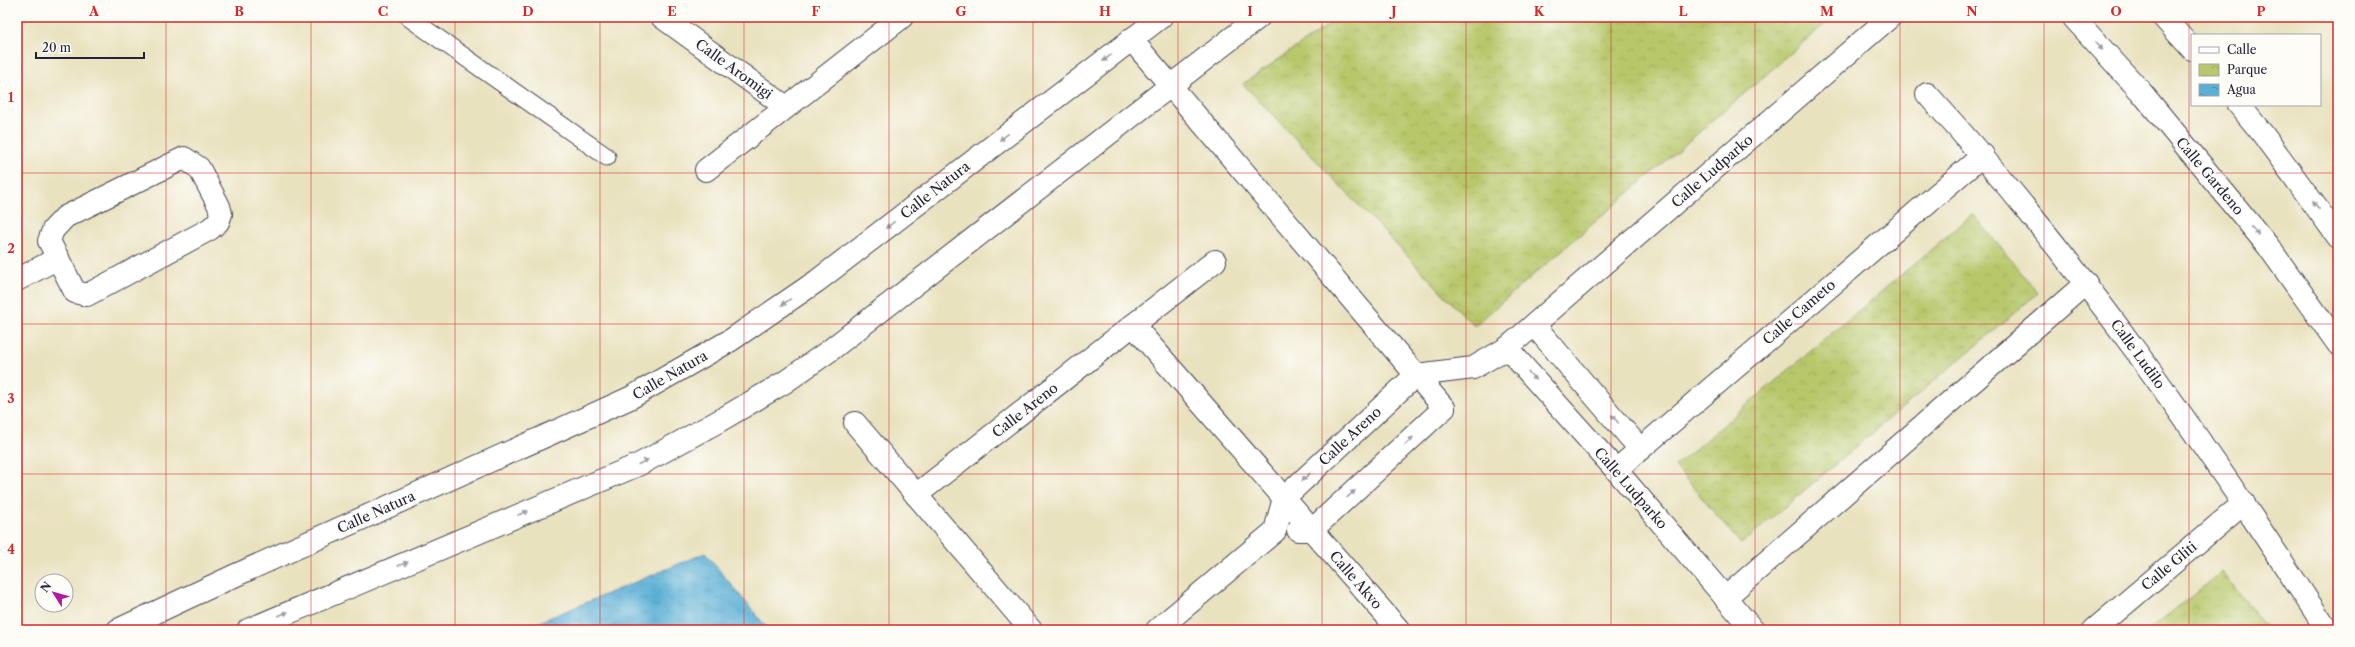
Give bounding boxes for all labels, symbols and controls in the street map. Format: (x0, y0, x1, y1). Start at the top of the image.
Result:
text: A (88, 3, 100, 19)
text: B (234, 3, 244, 19)
text: C (378, 3, 388, 19)
text: D (522, 3, 534, 19)
text: E (667, 3, 677, 19)
text: F (812, 3, 821, 19)
text: G (955, 3, 967, 19)
text: H (1099, 3, 1111, 19)
text: I (1247, 3, 1253, 19)
text: J (1389, 3, 1397, 19)
text: K (1534, 3, 1545, 19)
text: L (1679, 3, 1688, 19)
text: M (1820, 3, 1834, 19)
text: N (1966, 3, 1978, 19)
text: O (2110, 3, 2122, 19)
text: P (2257, 3, 2266, 19)
scale bar (36, 34, 144, 60)
legend (2191, 34, 2321, 106)
street label: Calle Aromigi (692, 35, 776, 103)
text: 20 m (42, 40, 71, 55)
one-way arrow (2094, 41, 2104, 51)
text: Calle (2227, 42, 2257, 57)
one-way arrow (1102, 53, 1113, 62)
text: Parque (2227, 62, 2268, 77)
text: Agua (2226, 82, 2257, 97)
text: 1 (8, 89, 14, 105)
street label: Calle Ludparko (1667, 131, 1757, 211)
one-way arrow (999, 133, 1010, 141)
street label: Calle Gardeno (2172, 133, 2248, 219)
street label: Calle Natura (897, 157, 974, 223)
one-way arrow (2312, 200, 2320, 210)
one-way arrow (885, 220, 896, 229)
one-way arrow (2251, 225, 2260, 236)
text: 2 (7, 240, 15, 256)
street label: Calle Cameto (1759, 275, 1839, 349)
one-way arrow (781, 298, 791, 306)
street label: Calle Ludilo (2107, 316, 2169, 392)
street label: Calle Natura (629, 346, 711, 404)
one-way arrow (1527, 370, 1536, 381)
street label: Calle Areno (988, 379, 1062, 441)
text: 3 (7, 390, 15, 406)
street label: Calle Areno (1315, 403, 1385, 469)
one-way arrow (1610, 414, 1619, 425)
one-way arrow (1404, 436, 1414, 446)
street label: Calle Ludparko (1591, 443, 1671, 533)
one-way arrow (637, 459, 648, 465)
one-way arrow (1301, 473, 1311, 482)
street label: Calle Natura (334, 487, 418, 537)
one-way arrow (1346, 490, 1357, 499)
one-way arrow (518, 510, 529, 516)
street label: Calle Gliti (2138, 538, 2200, 594)
text: 4 (7, 541, 15, 557)
street label: Calle Akvo (1326, 547, 1386, 613)
one-way arrow (398, 560, 410, 566)
north arrow (34, 573, 74, 613)
text: N (38, 579, 55, 595)
one-way arrow (278, 611, 289, 617)

